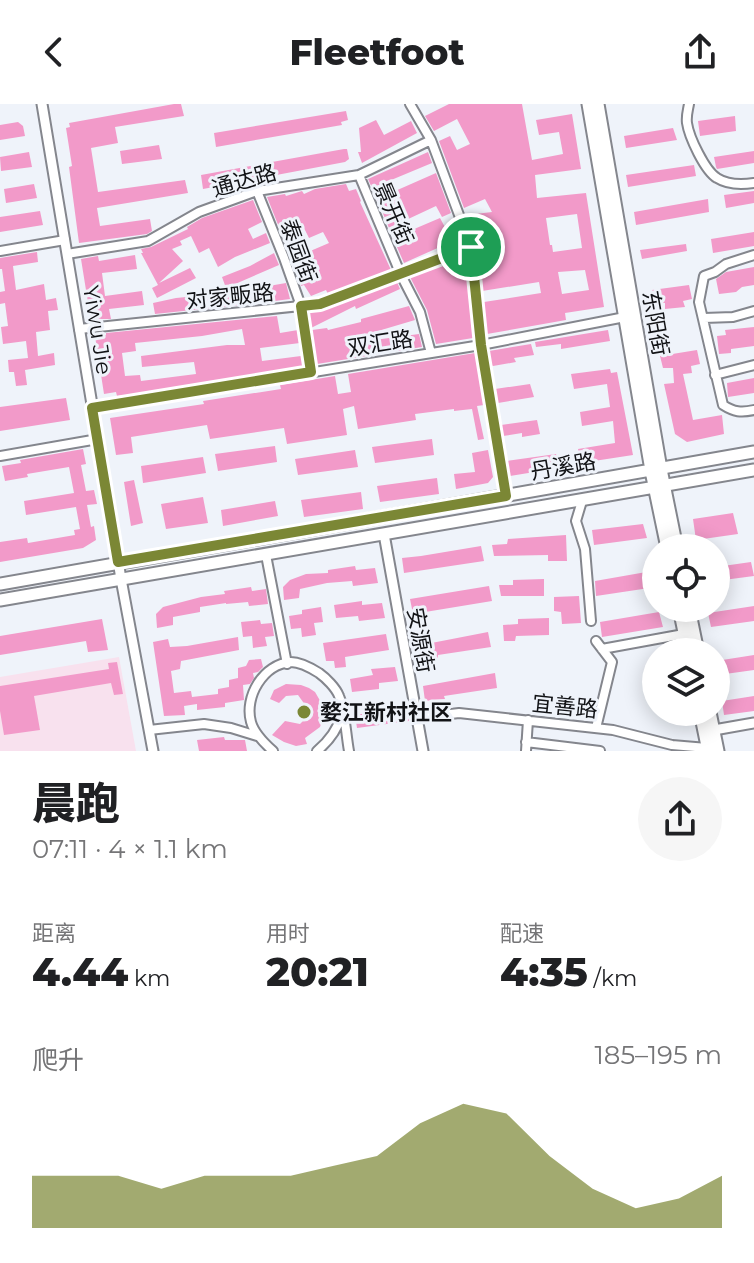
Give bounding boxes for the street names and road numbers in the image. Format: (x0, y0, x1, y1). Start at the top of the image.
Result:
street label: 通达路 (209, 158, 280, 203)
street label: 景开街 (368, 178, 419, 249)
street label: 泰园街 (275, 216, 323, 287)
street label: 对家畈路 (185, 278, 275, 315)
street label: Yiwu Jie (77, 284, 118, 377)
street label: 东阳街 (636, 288, 675, 358)
street label: 双汇路 (345, 325, 415, 362)
street label: 丹溪路 (528, 447, 598, 486)
street label: 安源街 (401, 605, 440, 675)
street label: 宜善路 (531, 690, 599, 723)

